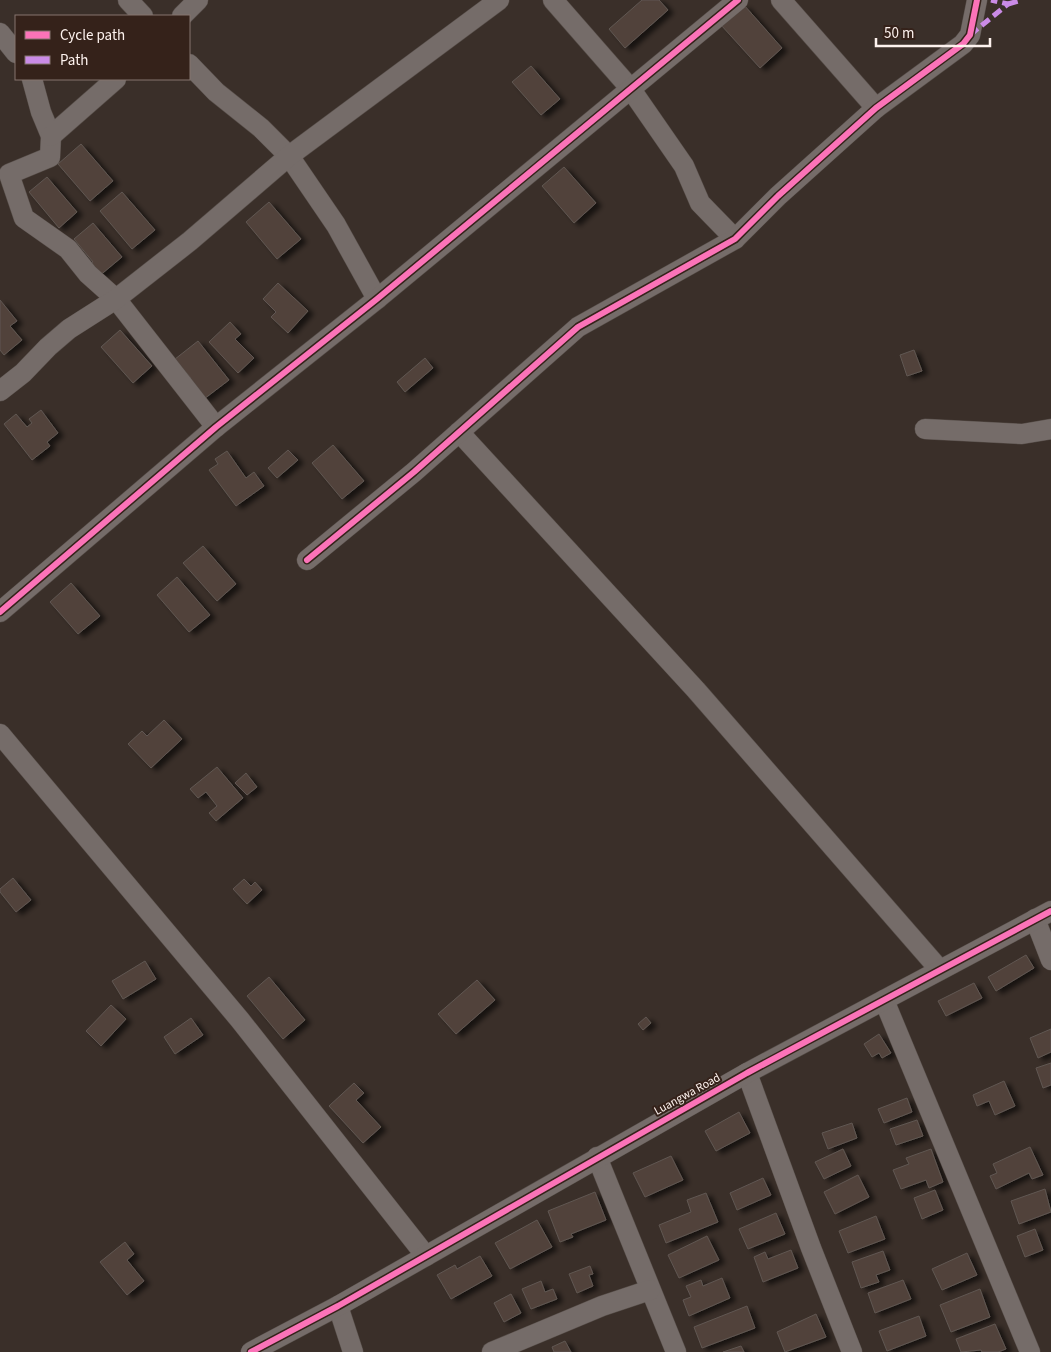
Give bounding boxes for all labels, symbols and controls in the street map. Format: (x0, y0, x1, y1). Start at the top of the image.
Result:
legend (15, 15, 190, 80)
scale bar (876, 15, 990, 47)
text: 50 m (884, 23, 914, 44)
text: Cycle path (60, 25, 125, 46)
text: Path (60, 50, 88, 71)
street label: Luangwa Road (651, 1069, 724, 1120)

